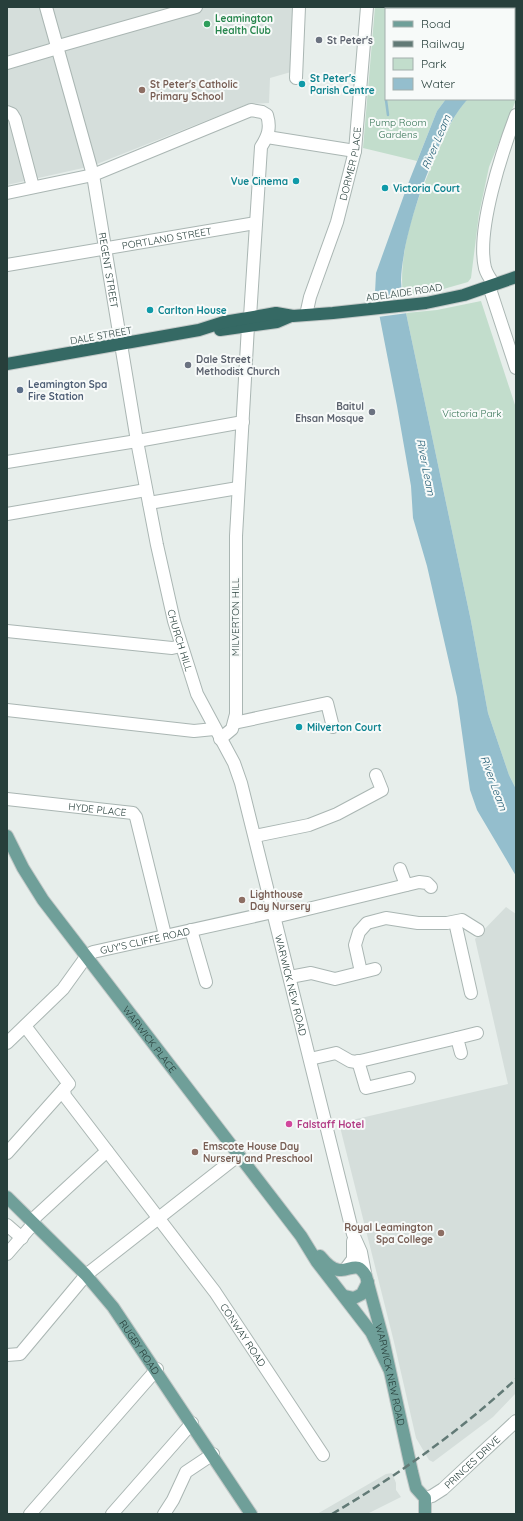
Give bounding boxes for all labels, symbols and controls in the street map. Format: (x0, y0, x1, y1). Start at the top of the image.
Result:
legend (385, 8, 515, 100)
place label: Leamington Health Club (215, 12, 273, 37)
text: Road (421, 16, 451, 31)
marker: Leamington Health Club (202, 19, 212, 29)
place label: St Peter's (327, 34, 373, 47)
marker: St Peter's (314, 35, 324, 45)
text: Railway (421, 36, 465, 51)
text: Park (421, 56, 446, 71)
place label: St Peter's Parish Centre (310, 72, 375, 97)
text: Water (421, 76, 456, 91)
place label: St Peter's Catholic Primary School (150, 78, 238, 103)
marker: St Peter's Parish Centre (297, 79, 307, 89)
marker: St Peter's Catholic Primary School (137, 85, 147, 95)
water label: River Leam (418, 112, 454, 171)
park label: Pump Room Gardens (369, 116, 427, 141)
street label: DORMER PLACE (337, 126, 364, 202)
place label: Vue Cinema (231, 175, 288, 188)
marker: Vue Cinema (291, 176, 301, 186)
place label: Victoria Court (393, 182, 460, 195)
marker: Victoria Court (380, 183, 390, 193)
street label: PORTLAND STREET (121, 225, 213, 253)
street label: REGENT STREET (96, 231, 121, 309)
street label: ADELAIDE ROAD (365, 281, 443, 304)
place label: Carlton House (158, 304, 227, 317)
marker: Carlton House (145, 305, 155, 315)
street label: DALE STREET (69, 324, 133, 347)
place label: Dale Street Methodist Church (196, 353, 280, 378)
marker: Dale Street Methodist Church (183, 360, 193, 370)
place label: Leamington Spa Fire Station (28, 378, 107, 403)
marker: Leamington Spa Fire Station (15, 385, 25, 395)
place label: Baitul Ehsan Mosque (295, 400, 364, 425)
marker: Baitul Ehsan Mosque (367, 407, 377, 417)
park label: Victoria Park (442, 407, 502, 420)
water label: River Leam (414, 437, 439, 498)
street label: MILVERTON HILL (229, 577, 242, 656)
street label: CHURCH HILL (165, 608, 196, 674)
place label: Milverton Court (307, 721, 382, 734)
marker: Milverton Court (294, 722, 304, 732)
water label: River Leam (478, 753, 511, 813)
street label: HYDE PLACE (68, 800, 127, 819)
place label: Lighthouse Day Nursery (250, 888, 311, 913)
marker: Lighthouse Day Nursery (237, 895, 247, 905)
street label: GUY'S CLIFFE ROAD (99, 925, 191, 957)
street label: WARWICK NEW ROAD (272, 933, 310, 1037)
street label: WARWICK PLACE (120, 1004, 179, 1076)
place label: Falstaff Hotel (297, 1118, 364, 1131)
marker: Falstaff Hotel (284, 1119, 294, 1129)
place label: Emscote House Day Nursery and Preschool (203, 1140, 313, 1165)
marker: Emscote House Day Nursery and Preschool (190, 1147, 200, 1157)
place label: Royal Leamington Spa College (344, 1221, 433, 1246)
marker: Royal Leamington Spa College (436, 1228, 446, 1238)
street label: CONWAY ROAD (217, 1301, 269, 1369)
street label: RUGBY ROAD (116, 1317, 162, 1377)
street label: WARWICK NEW ROAD (372, 1322, 408, 1427)
street label: PRINCES DRIVE (442, 1433, 503, 1492)

